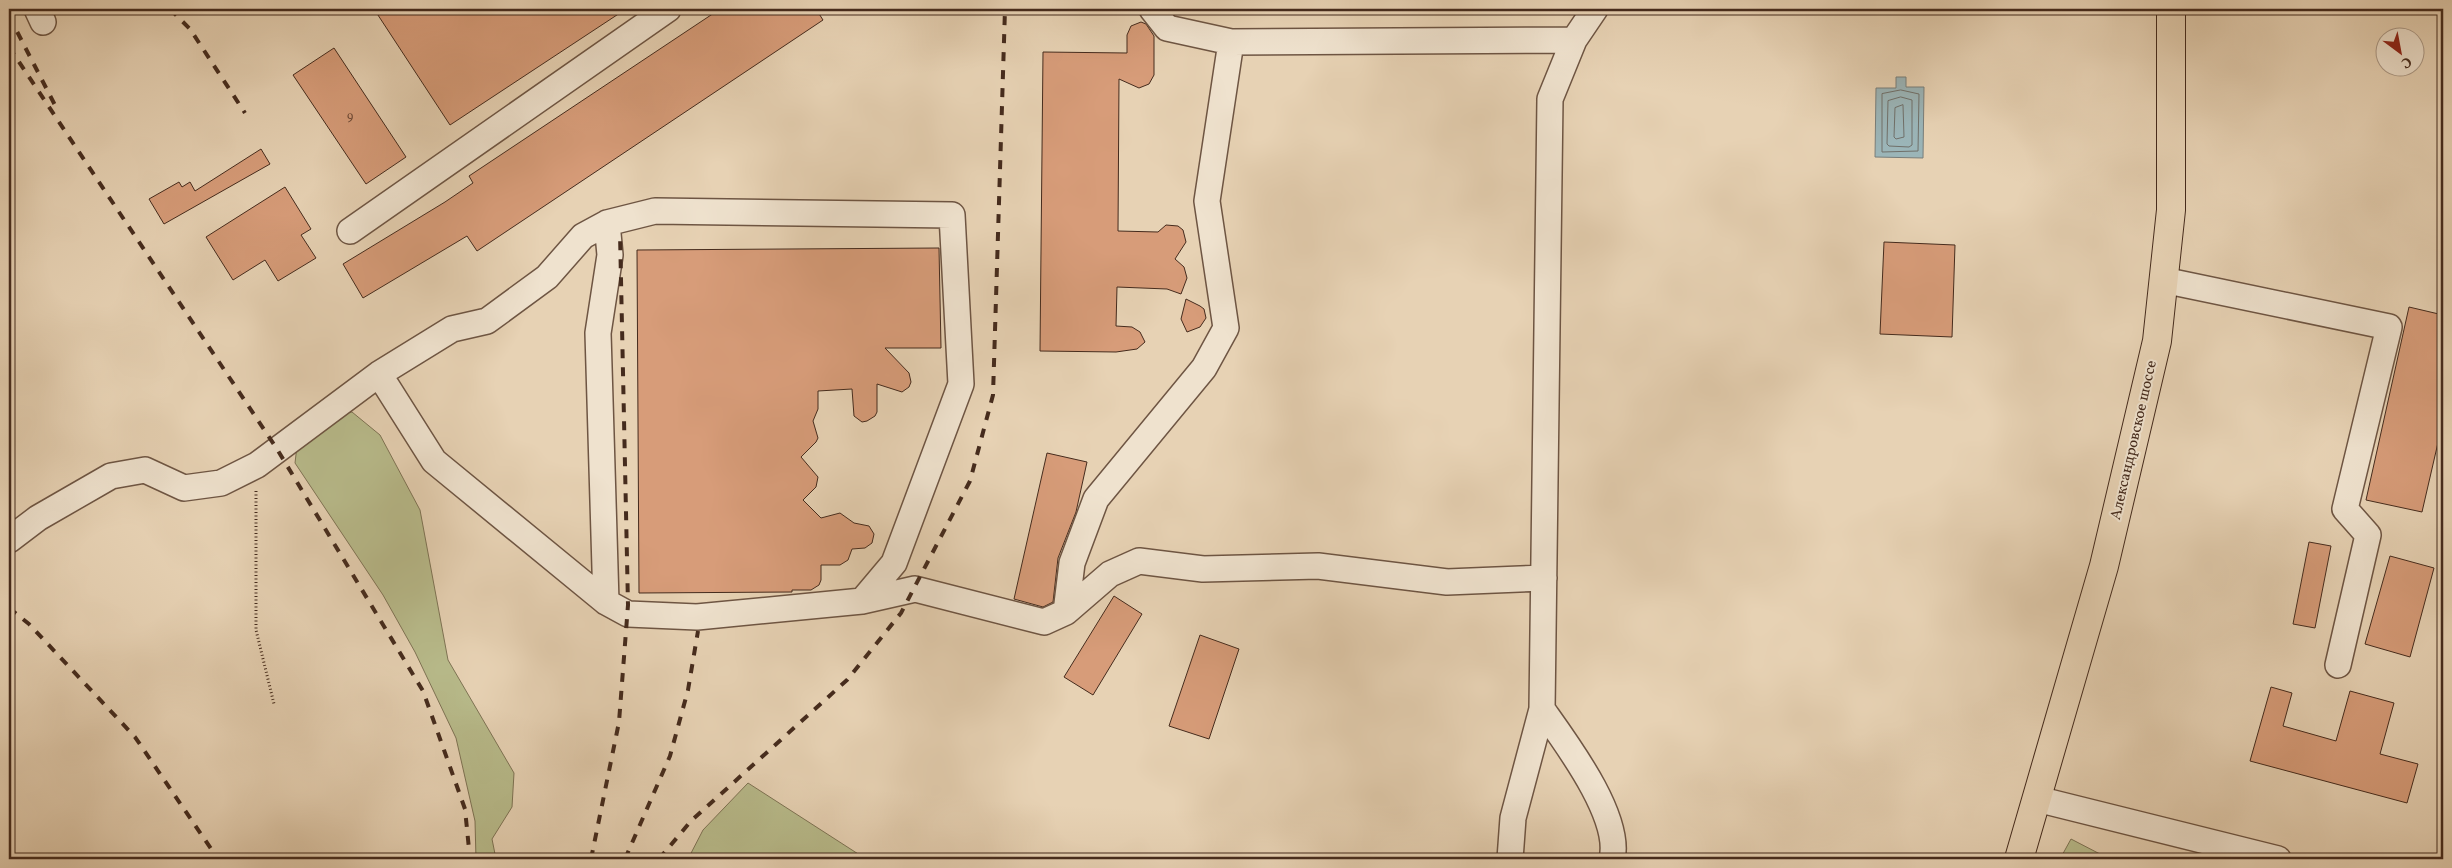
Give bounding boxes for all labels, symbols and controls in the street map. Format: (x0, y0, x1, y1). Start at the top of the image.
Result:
north arrow (2374, 28, 2424, 78)
text: С (2397, 51, 2415, 72)
house number: 9 (347, 109, 353, 125)
street label: Александровское шоссе (2106, 358, 2163, 522)

